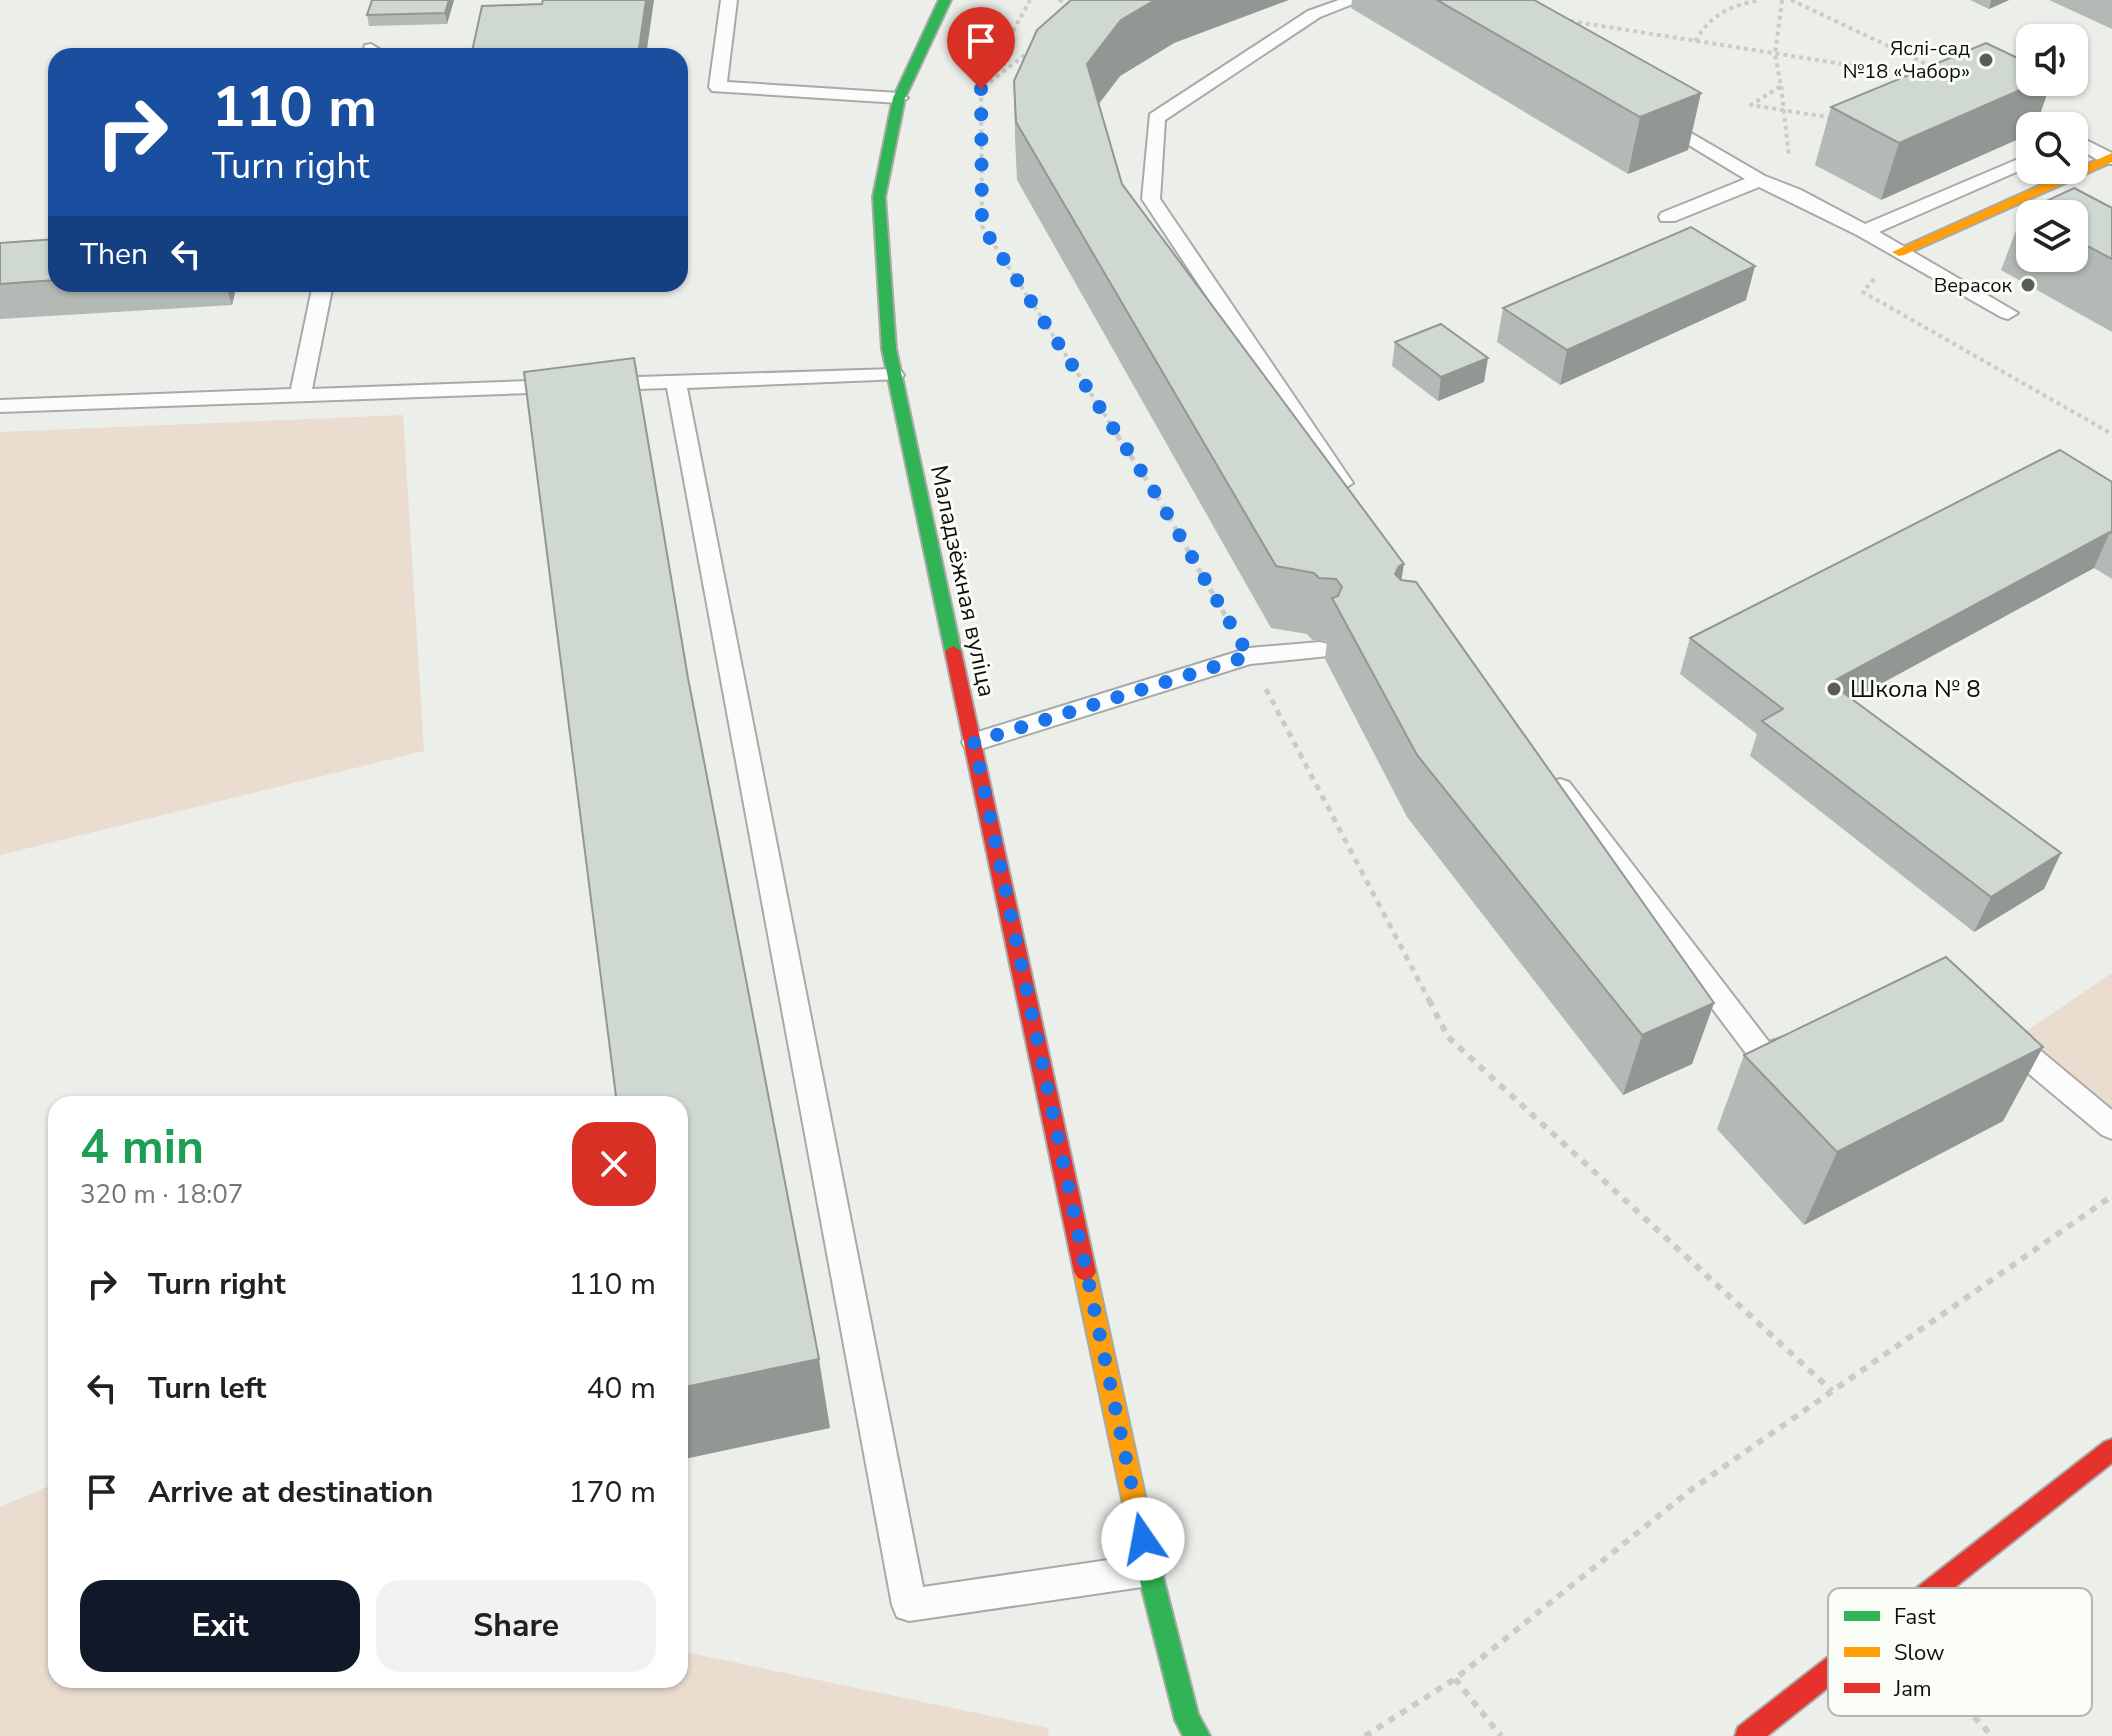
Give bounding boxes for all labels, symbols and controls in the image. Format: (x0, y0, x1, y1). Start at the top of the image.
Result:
pin (947, 7, 1015, 89)
icon: arrive (959, 19, 1003, 63)
map controls (2016, 24, 2088, 272)
button: sound (2016, 24, 2088, 96)
place label: Яслі-сад №18 «Чабор» (1843, 35, 1970, 85)
marker: Яслі-сад №18 «Чабор» (1977, 51, 1995, 69)
text: 110 m (212, 69, 377, 146)
icon: right (80, 80, 184, 184)
button: search (2016, 112, 2088, 184)
text: Turn right (212, 142, 369, 191)
button: layers (2016, 200, 2088, 272)
icon: left (164, 232, 208, 276)
text: Then (80, 234, 148, 275)
place label: Верасок (1934, 272, 2012, 299)
marker: Верасок (2019, 276, 2037, 294)
street label: Маладзёжная вуліца (923, 462, 1003, 700)
place label: Школа № 8 (1850, 673, 1981, 705)
marker: Школа № 8 (1825, 680, 1843, 698)
text: 4 min (80, 1114, 204, 1180)
button: close (572, 1122, 656, 1206)
text: 320 m · 18:07 (80, 1177, 243, 1212)
icon: right (80, 1262, 124, 1306)
text: Turn right (148, 1264, 286, 1305)
text: 110 m (569, 1264, 656, 1305)
icon: left (80, 1366, 124, 1410)
text: Turn left (148, 1368, 266, 1409)
text: 40 m (587, 1368, 656, 1409)
icon: arrive (80, 1470, 124, 1514)
text: Arrive at destination (148, 1472, 433, 1513)
text: 170 m (569, 1472, 656, 1513)
position arrow (1101, 1497, 1185, 1581)
button: Exit (80, 1580, 360, 1672)
button: Share (376, 1580, 656, 1672)
legend (1828, 1588, 2092, 1716)
text: Fast (1894, 1602, 1936, 1632)
text: Slow (1894, 1638, 1945, 1668)
text: Jam (1893, 1674, 1932, 1704)

